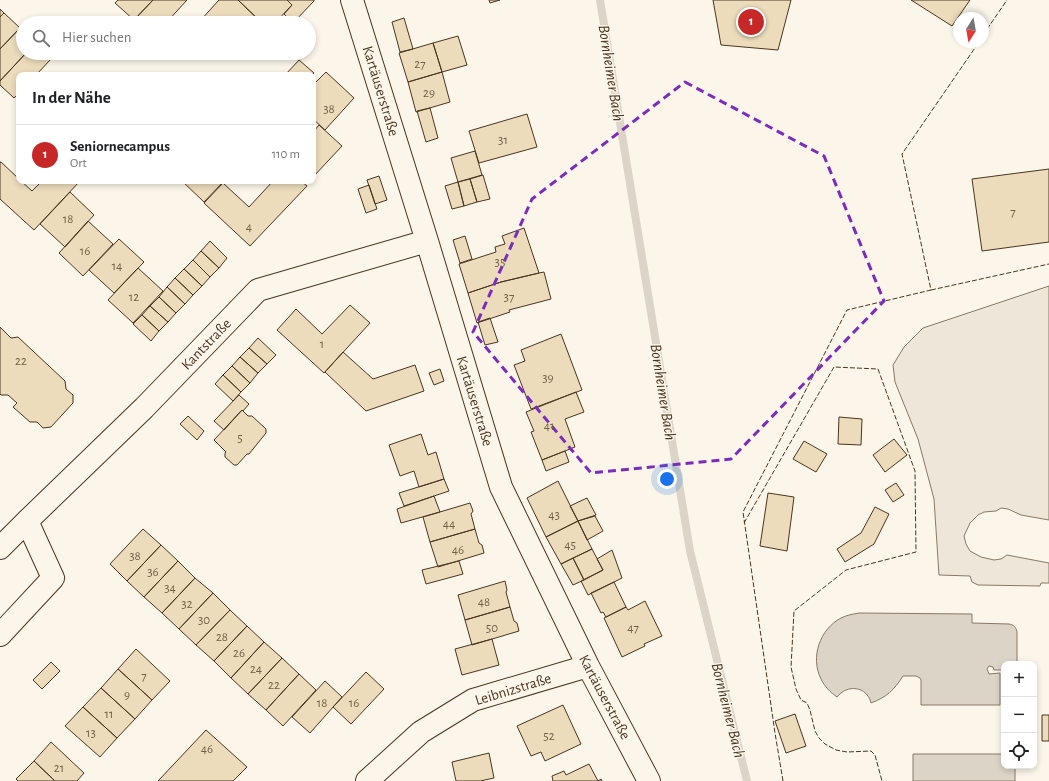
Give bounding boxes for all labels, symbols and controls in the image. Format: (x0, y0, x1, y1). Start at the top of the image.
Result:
pin: 1 (738, 7, 764, 37)
north arrow (953, 12, 989, 48)
search box (16, 16, 316, 60)
water label: Bornheimer Bach (595, 24, 627, 122)
icon: search (30, 27, 52, 49)
text: Hier suchen (62, 30, 132, 45)
street label: Kartäuserstraße (360, 44, 401, 138)
house number: 27 (414, 58, 426, 71)
house number: 29 (423, 87, 435, 100)
text: In der Nähe (32, 89, 111, 106)
house number: 38 (323, 103, 335, 116)
house number: 31 (498, 134, 508, 147)
text: Seniornecampus (70, 139, 170, 154)
text: 1 (43, 148, 47, 161)
text: 110 m (272, 148, 300, 161)
text: Ort (70, 157, 87, 170)
house number: 7 (1010, 206, 1016, 219)
house number: 18 (63, 213, 73, 226)
house number: 4 (246, 221, 252, 234)
house number: 16 (80, 245, 90, 258)
house number: 35 (495, 256, 505, 269)
house number: 14 (112, 260, 122, 273)
house number: 12 (129, 291, 139, 304)
house number: 37 (504, 291, 515, 304)
street label: Kantstraße (179, 316, 234, 373)
house number: 1 (320, 338, 324, 351)
water label: Bornheimer Bach (647, 343, 679, 441)
street label: Kartäuserstraße (454, 354, 495, 448)
house number: 22 (15, 355, 27, 368)
house number: 39 (542, 372, 554, 385)
house number: 41 (544, 420, 554, 433)
house number: 5 (237, 432, 243, 445)
your location (657, 469, 677, 489)
house number: 43 (548, 509, 560, 522)
house number: 44 (443, 518, 455, 531)
house number: 45 (564, 539, 576, 552)
house number: 46 (452, 544, 464, 557)
house number: 38 (129, 550, 141, 563)
house number: 36 (147, 566, 159, 579)
house number: 34 (164, 582, 176, 595)
house number: 48 (478, 596, 490, 609)
house number: 32 (181, 598, 193, 611)
house number: 30 (198, 614, 210, 627)
house number: 50 (486, 622, 498, 635)
house number: 47 (627, 622, 639, 635)
house number: 28 (216, 631, 228, 644)
house number: 26 (233, 647, 245, 660)
street label: Kartäuserstraße (576, 652, 633, 742)
water label: Bornheimer Bach (708, 661, 748, 759)
map controls (1001, 661, 1037, 769)
button: + (1001, 661, 1037, 697)
house number: 24 (250, 663, 262, 676)
house number: 7 (141, 670, 147, 683)
street label: Leibnizstraße (473, 671, 553, 708)
house number: 22 (268, 679, 280, 692)
house number: 9 (124, 689, 130, 702)
house number: 18 (317, 697, 327, 710)
house number: 16 (349, 697, 359, 710)
button: − (1001, 697, 1037, 733)
house number: 11 (105, 708, 113, 721)
house number: 13 (86, 727, 96, 740)
house number: 52 (543, 730, 555, 743)
button: locate (1001, 733, 1037, 769)
house number: 46 (201, 743, 213, 756)
house number: 21 (54, 762, 64, 775)

